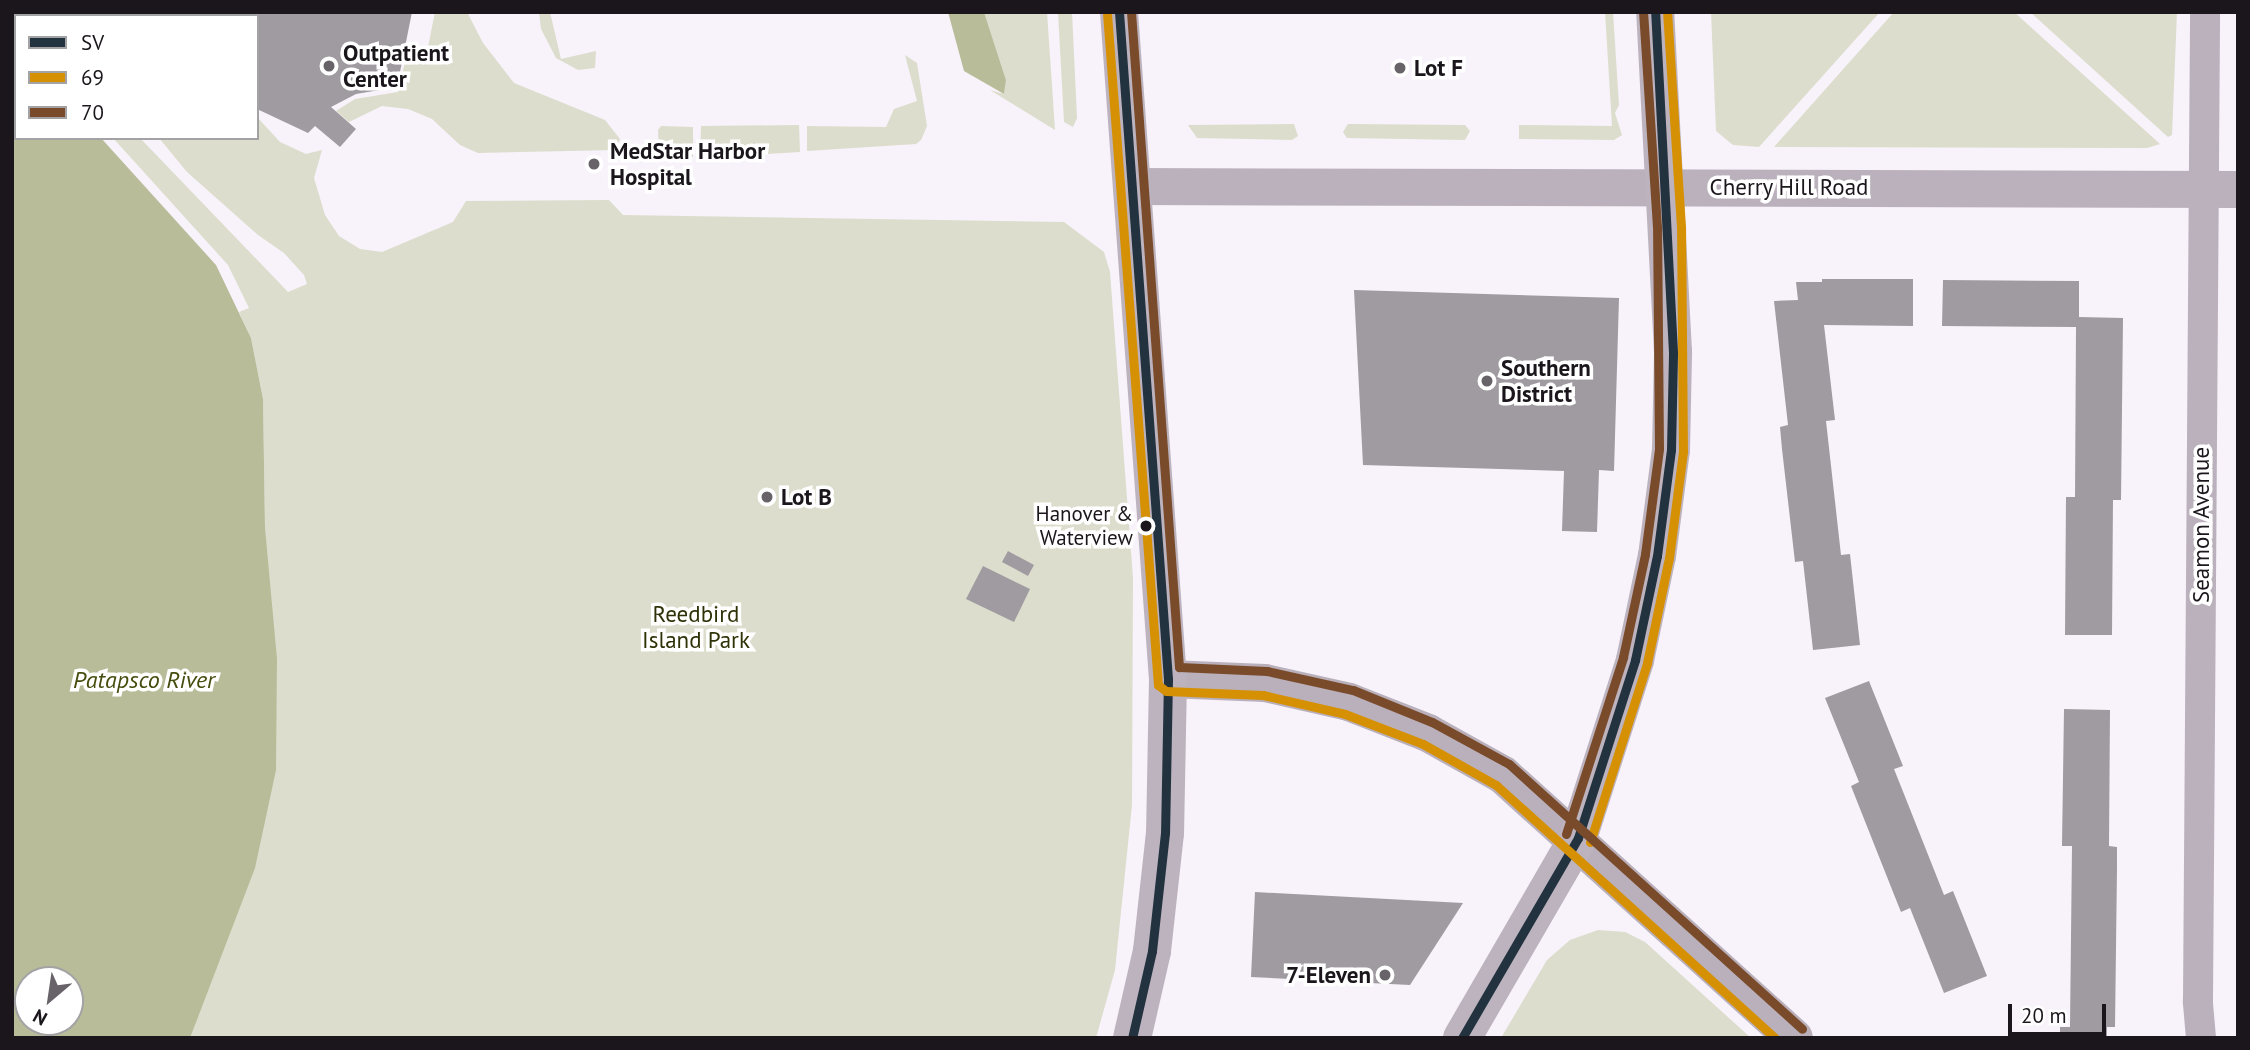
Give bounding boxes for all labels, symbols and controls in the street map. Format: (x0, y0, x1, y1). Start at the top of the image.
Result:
legend (14, 14, 259, 140)
text: SV (81, 29, 104, 56)
place label: Outpatient Center (343, 39, 449, 93)
place label: Lot F (1414, 54, 1463, 82)
marker: Outpatient Center (321, 58, 337, 74)
marker: Lot F (1392, 60, 1408, 76)
text: 69 (81, 64, 104, 91)
text: 70 (81, 99, 104, 126)
place label: MedStar Harbor Hospital (610, 137, 765, 191)
marker: MedStar Harbor Hospital (584, 154, 604, 174)
street label: Cherry Hill Road (1709, 173, 1869, 201)
place label: Southern District (1501, 354, 1591, 408)
marker: Southern District (1479, 373, 1495, 389)
street label: Seamon Avenue (2187, 447, 2215, 603)
place label: Lot B (781, 483, 832, 511)
marker: Lot B (759, 489, 775, 505)
place label: Hanover & Waterview (1036, 501, 1133, 551)
marker: Hanover & Waterview (1139, 519, 1153, 533)
park label: Reedbird Island Park (642, 600, 750, 654)
water label: Patapsco River (73, 666, 215, 694)
place label: 7-Eleven (1286, 961, 1371, 989)
north arrow (14, 966, 84, 1036)
marker: 7-Eleven (1377, 967, 1393, 983)
scale bar (2012, 990, 2110, 1034)
text: 20 m (2021, 1002, 2067, 1029)
text: N (29, 1004, 51, 1031)

